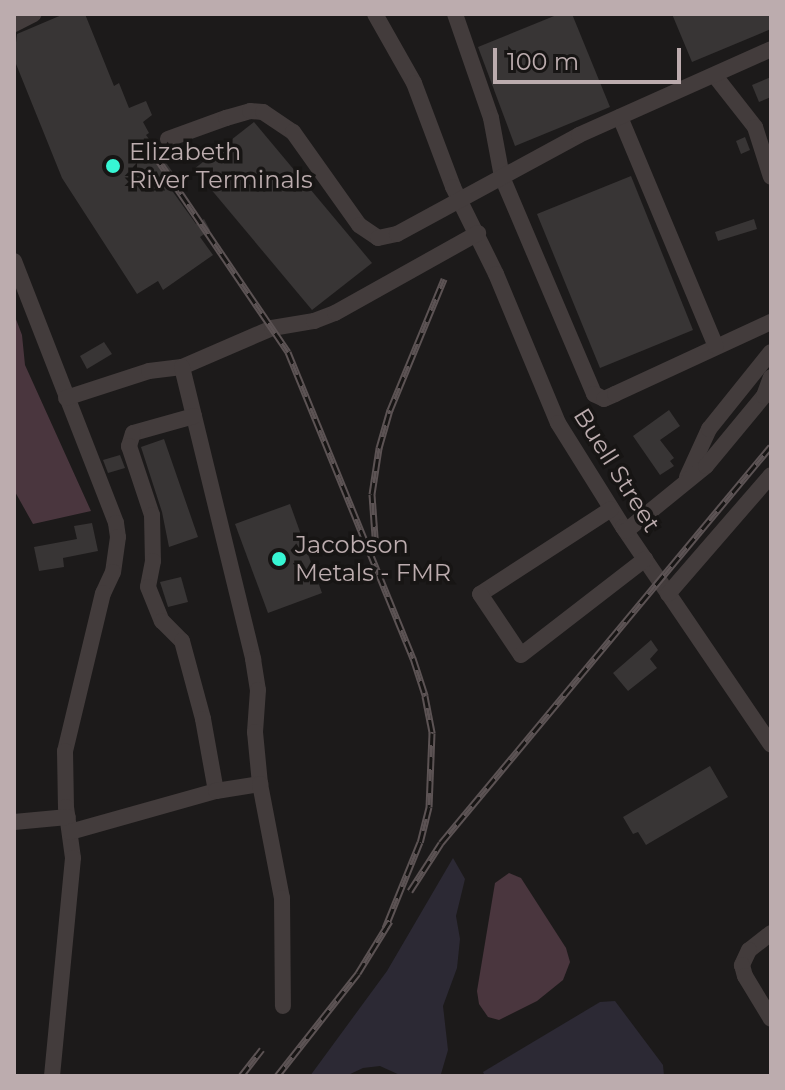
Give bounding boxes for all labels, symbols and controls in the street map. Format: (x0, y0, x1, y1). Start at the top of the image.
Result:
scale bar (497, 32, 685, 82)
text: 100 m (507, 47, 579, 76)
place label: Elizabeth River Terminals (129, 138, 313, 194)
marker: Elizabeth River Terminals (104, 157, 122, 175)
street label: Buell Street (568, 403, 666, 537)
place label: Jacobson Metals - FMR (295, 531, 451, 587)
marker: Jacobson Metals - FMR (270, 550, 288, 568)

